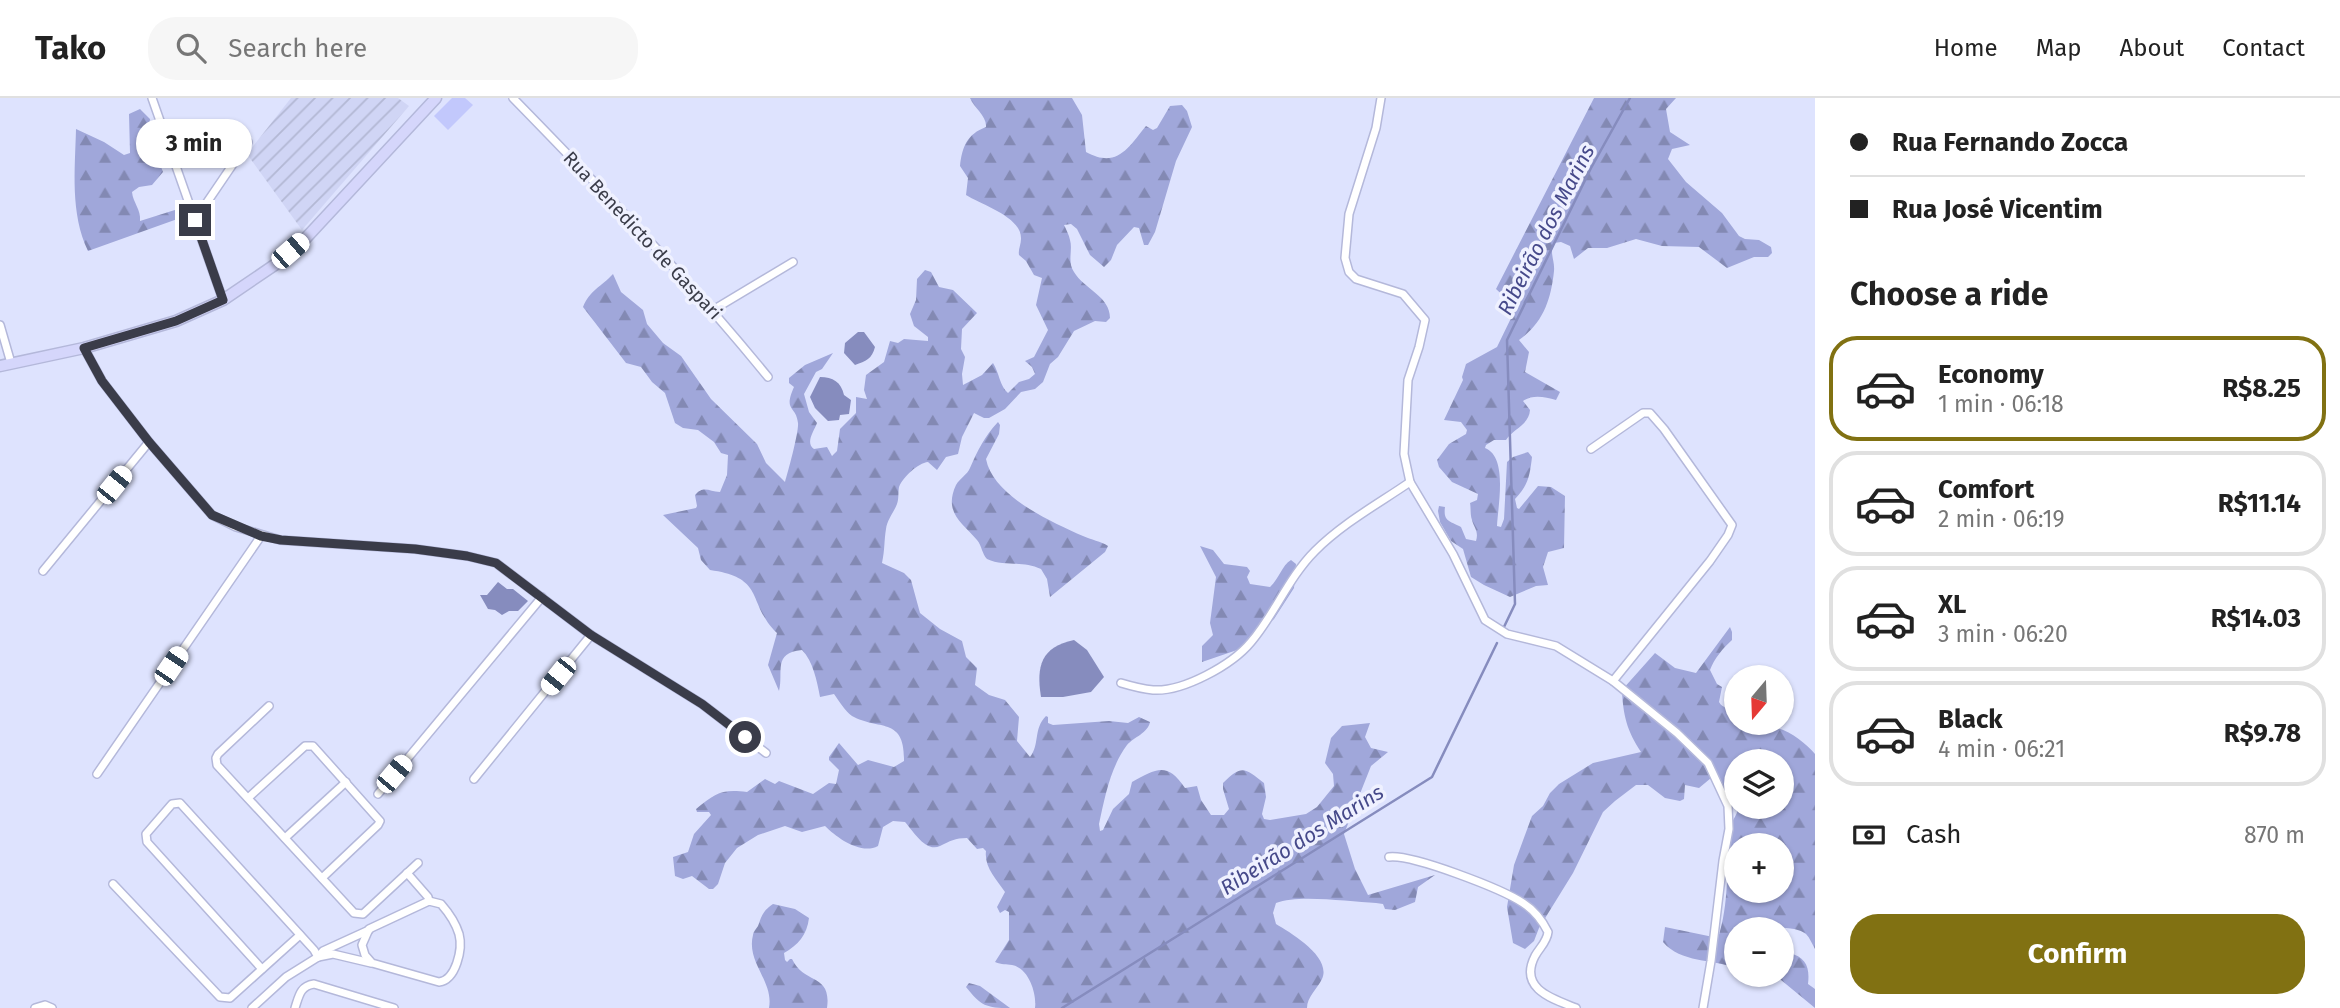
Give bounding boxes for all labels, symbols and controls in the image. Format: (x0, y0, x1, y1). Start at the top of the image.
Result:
search box (148, 17, 638, 80)
text: Tako (35, 28, 106, 68)
icon: search (172, 29, 210, 67)
text: Search here (228, 33, 367, 64)
text: Home (1934, 34, 1998, 62)
text: Map (2036, 34, 2082, 62)
text: About (2120, 34, 2184, 62)
text: Contact (2222, 34, 2305, 62)
callout: 3 min (137, 118, 253, 167)
text: Rua Fernando Zocca (1892, 127, 2128, 158)
text: 3 min (166, 129, 222, 157)
water label: Ribeirão dos Marins (1492, 140, 1600, 320)
street label: Rua Benedicto de Gaspari (559, 146, 727, 324)
text: Rua José Vicentim (1892, 194, 2103, 225)
route end (179, 204, 211, 236)
car (268, 229, 313, 273)
text: Choose a ride (1850, 275, 2048, 313)
icon: car (1854, 357, 1917, 420)
text: Economy (1938, 359, 2044, 390)
text: R$8.25 (2222, 373, 2301, 404)
text: 1 min · 06:18 (1938, 390, 2064, 418)
car (93, 462, 136, 508)
icon: car (1854, 472, 1917, 535)
text: Comfort (1938, 474, 2034, 505)
text: R$11.14 (2218, 488, 2301, 519)
text: 2 min · 06:19 (1938, 505, 2065, 533)
icon: car (1854, 587, 1917, 650)
text: XL (1938, 589, 1966, 620)
text: R$14.03 (2211, 603, 2301, 634)
text: 3 min · 06:20 (1938, 620, 2068, 648)
car (151, 643, 192, 689)
car (537, 653, 580, 699)
north arrow (1724, 665, 1794, 735)
map controls (1724, 665, 1794, 987)
icon: car (1854, 702, 1917, 765)
text: Black (1938, 704, 2003, 735)
text: R$9.78 (2224, 718, 2301, 749)
route start (729, 721, 761, 753)
text: 4 min · 06:21 (1938, 735, 2065, 763)
button: layers (1724, 749, 1794, 819)
car (373, 751, 416, 797)
water label: Ribeirão dos Marins (1216, 779, 1389, 901)
icon: cash (1850, 816, 1888, 854)
text: Cash (1906, 819, 1962, 850)
text: 870 m (2244, 821, 2305, 849)
button: + (1724, 833, 1794, 903)
button: Confirm (1850, 914, 2305, 994)
button: − (1724, 917, 1794, 987)

